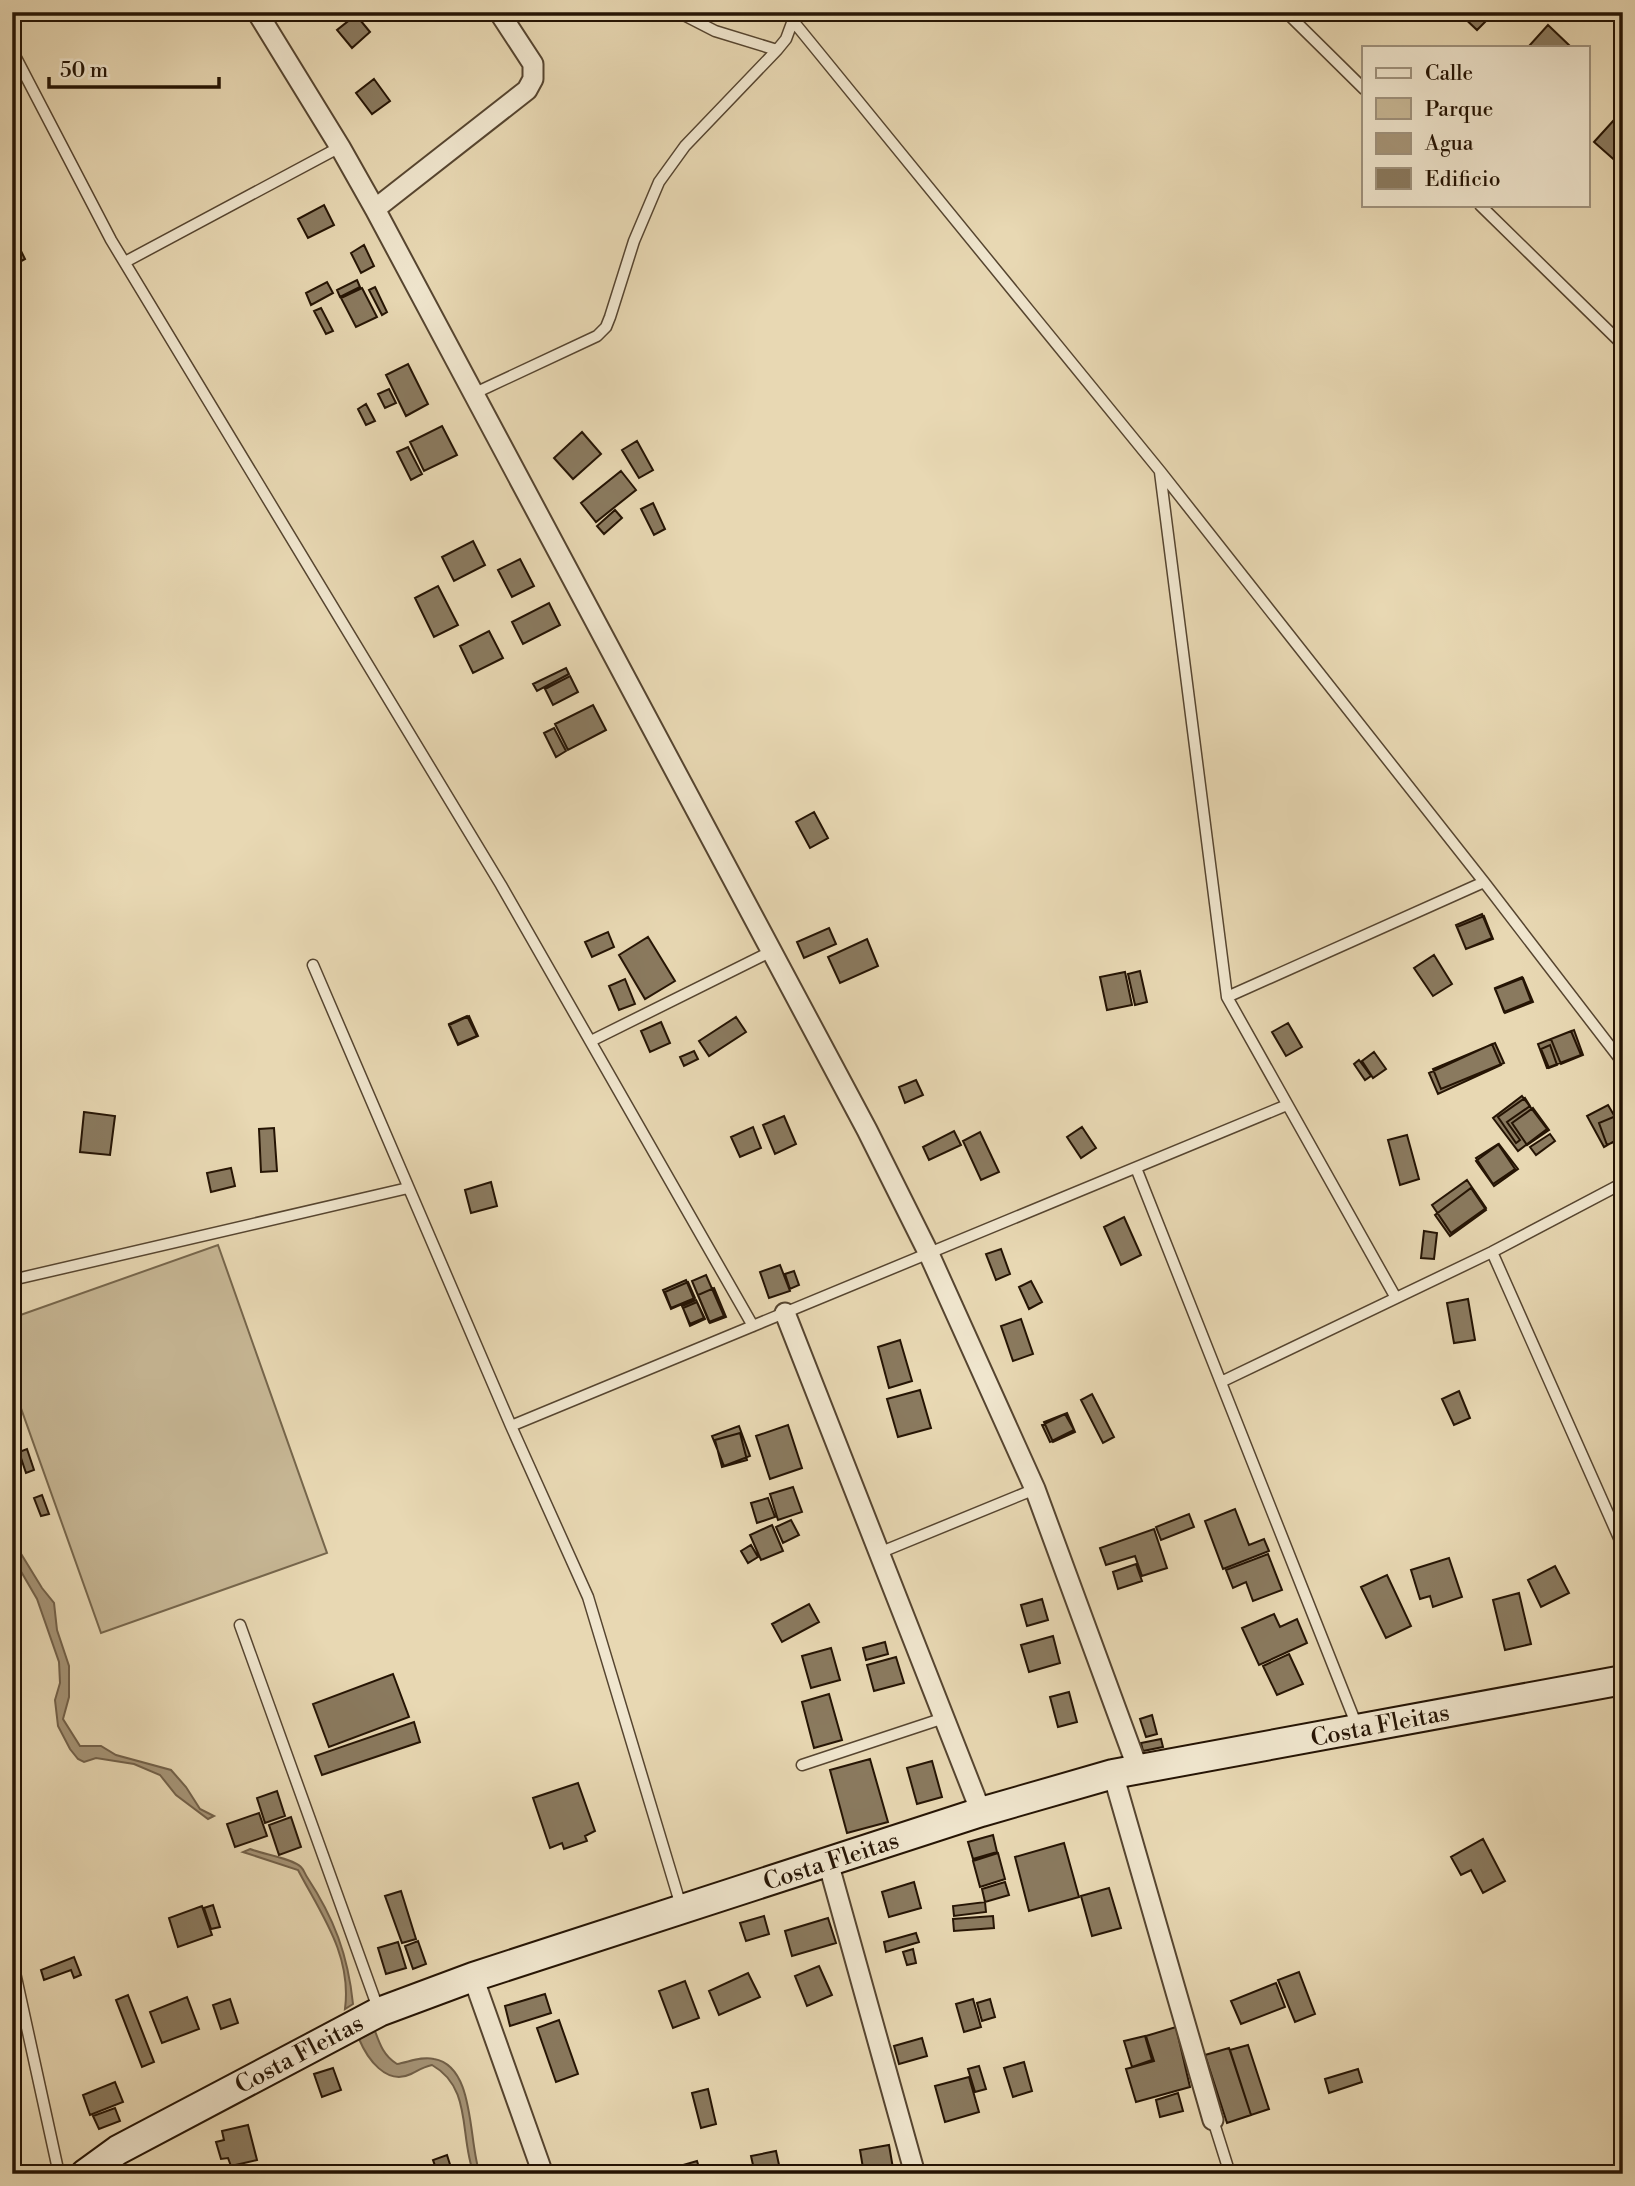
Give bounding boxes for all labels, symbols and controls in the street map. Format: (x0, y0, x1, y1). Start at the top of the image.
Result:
scale bar (49, 46, 219, 90)
legend (1362, 46, 1590, 206)
text: 50 m (60, 58, 108, 84)
text: Calle (1425, 61, 1473, 87)
text: Parque (1425, 97, 1493, 123)
text: Agua (1424, 131, 1474, 157)
text: Edificio (1425, 167, 1501, 193)
street label: Costa Fleitas (1308, 1698, 1452, 1754)
street label: Costa Fleitas (760, 1826, 903, 1898)
street label: Costa Fleitas (230, 2009, 369, 2101)

